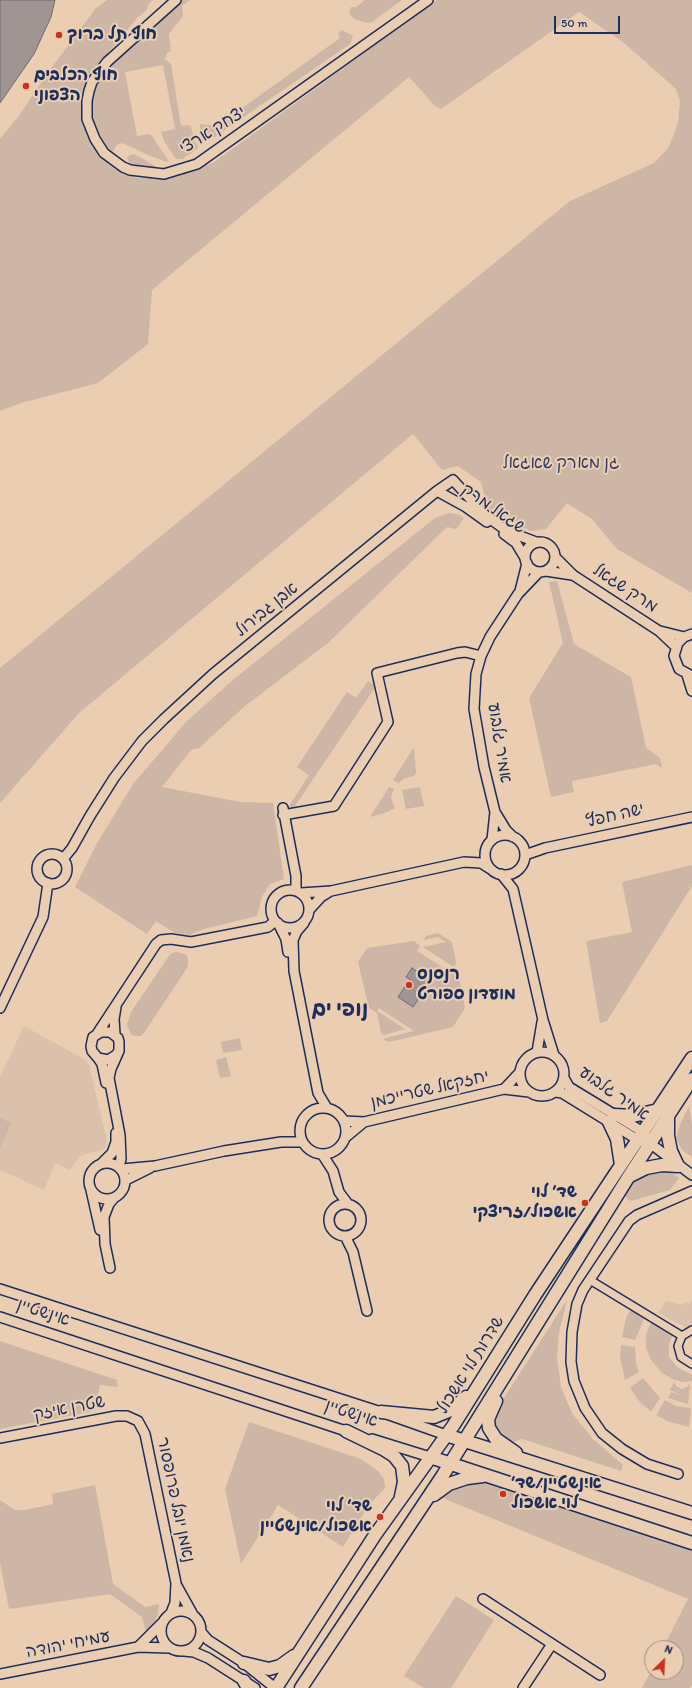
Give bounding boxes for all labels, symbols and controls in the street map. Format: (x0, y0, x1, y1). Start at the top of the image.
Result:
scale bar (556, 8, 622, 34)
text: 50 m (561, 16, 587, 30)
place label: חוף תל ברוך (67, 25, 157, 45)
marker: חוף תל ברוך (54, 30, 64, 40)
place label: חוף הכלבים הצפוני (34, 66, 118, 106)
marker: חוף הכלבים הצפוני (21, 81, 31, 91)
street label: יצחק ארצי (176, 103, 250, 159)
park label: גן מארק שאגאל (503, 454, 619, 474)
street label: שגאל מרק (457, 480, 529, 538)
street label: מרק שגאל (589, 560, 661, 618)
street label: אבן גבירול (231, 578, 303, 642)
street label: אמיר גלבוע (483, 701, 515, 785)
street label: ישה חפץ (584, 799, 646, 833)
place label: רנסנס מועדון ספורט (417, 965, 516, 1005)
marker: רנסנס מועדון ספורט (404, 980, 414, 990)
district label: נופי ים (312, 998, 368, 1024)
street label: אמיר גלבוע (575, 1062, 653, 1126)
street label: יחזקאל שטרייכמן (369, 1066, 491, 1114)
place label: שד׳ לוי אשכול/זריצקי (473, 1183, 577, 1223)
marker: שד׳ לוי אשכול/זריצקי (580, 1198, 590, 1208)
street label: אינשטיין (14, 1295, 72, 1331)
street label: שדרות לוי אשכול (433, 1312, 509, 1418)
street label: שטרן איזק (31, 1392, 107, 1426)
street label: אינשטיין (322, 1396, 380, 1432)
street label: נאמן יובל פרופסור (152, 1436, 198, 1564)
place label: אינשטיין/שד׳ לוי אשכול (511, 1474, 602, 1514)
marker: אינשטיין/שד׳ לוי אשכול (498, 1489, 508, 1499)
place label: שד׳ לוי אשכול/אינשטיין (260, 1497, 372, 1537)
marker: שד׳ לוי אשכול/אינשטיין (375, 1512, 385, 1522)
street label: עמיחי יהודה (24, 1627, 112, 1663)
north arrow (644, 1640, 684, 1680)
text: N (663, 1642, 675, 1657)

